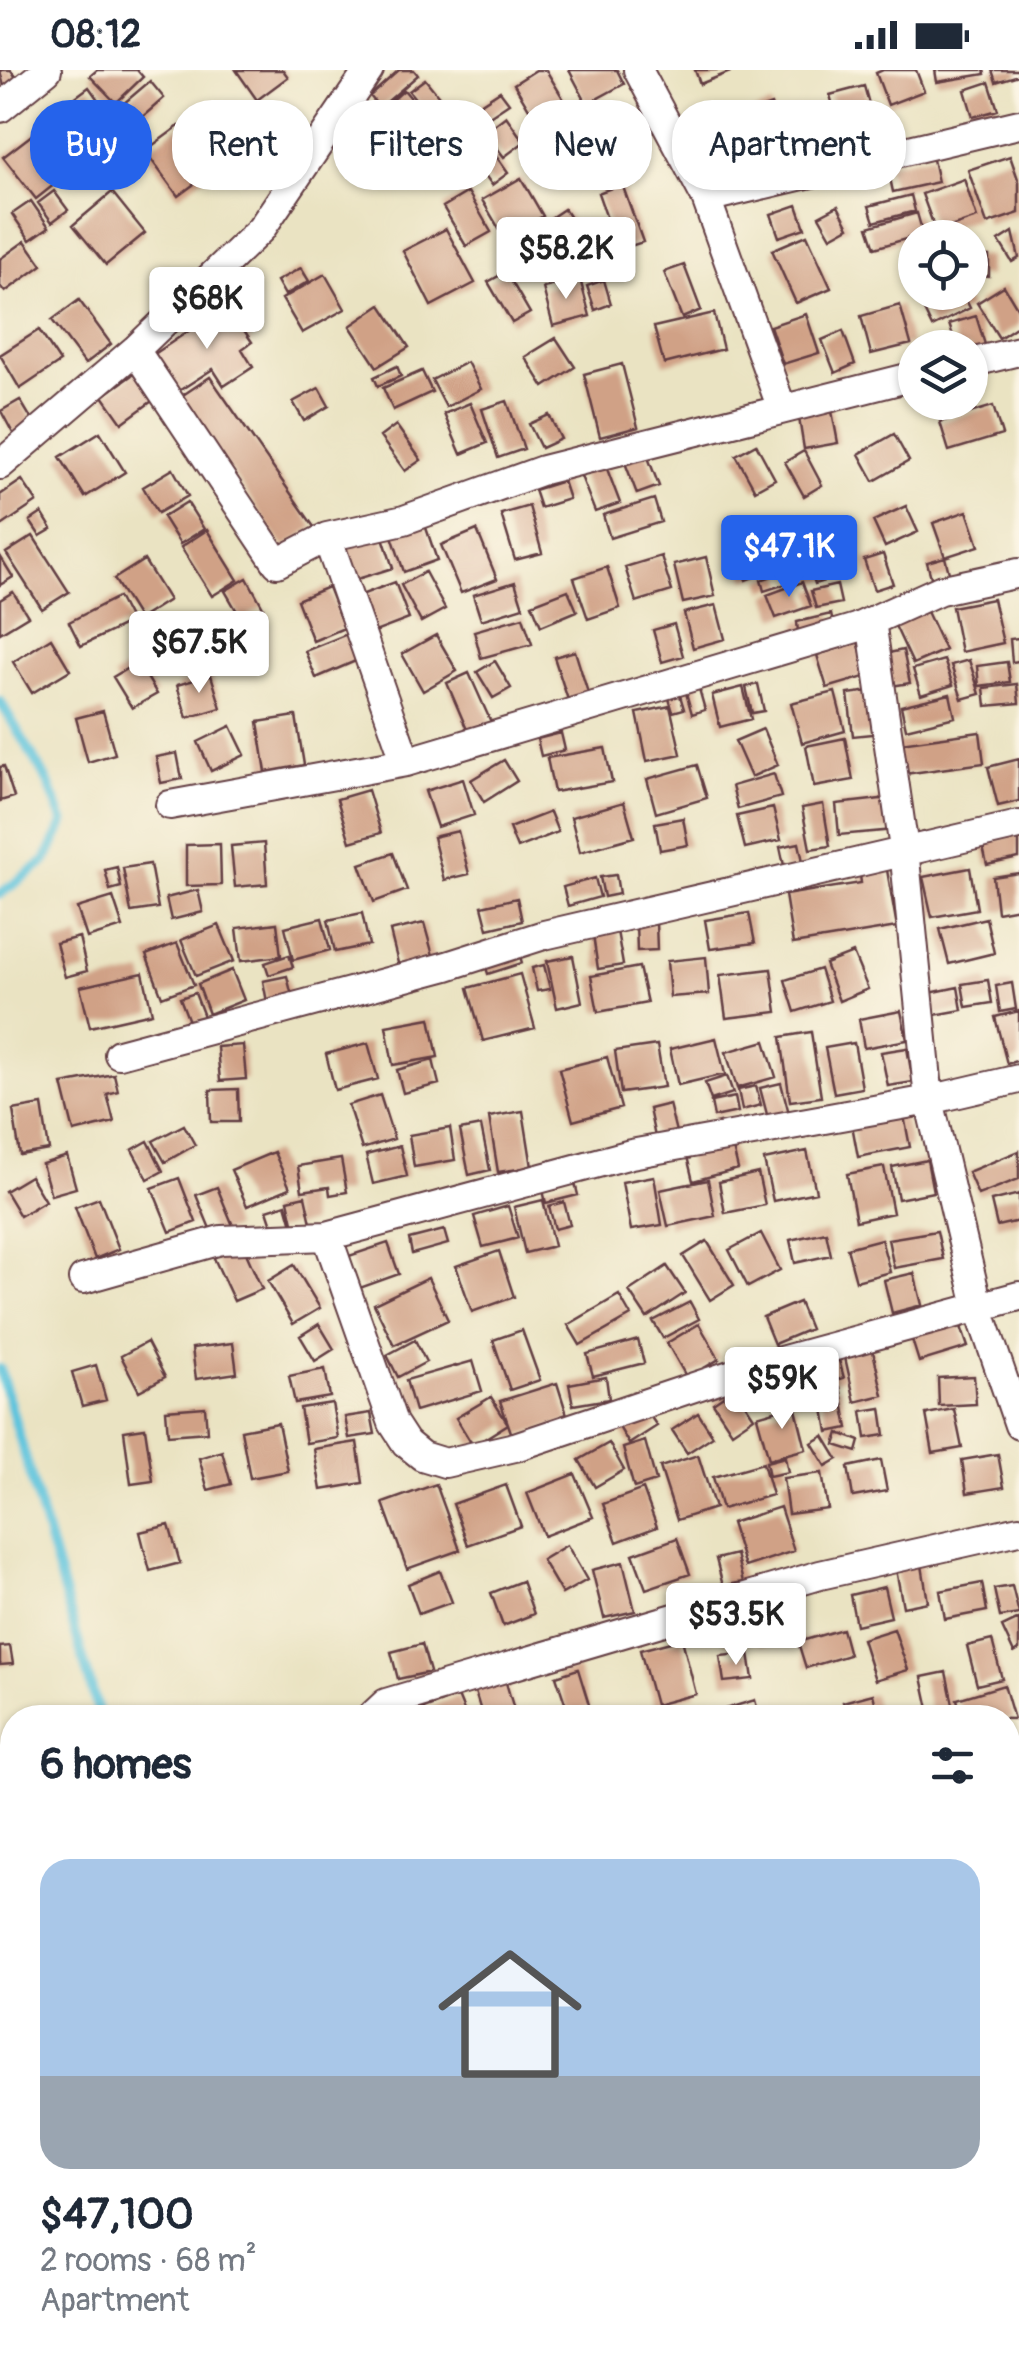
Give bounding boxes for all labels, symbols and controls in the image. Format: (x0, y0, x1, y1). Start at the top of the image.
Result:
text: 08:12 (50, 11, 141, 59)
chip: Buy (30, 100, 152, 190)
chip: Rent (172, 100, 313, 190)
chip: Filters (333, 100, 498, 190)
chip: New (518, 100, 652, 190)
chip: Apartment (672, 100, 906, 190)
pin: $58.2K (485, 217, 647, 302)
map controls (898, 220, 988, 420)
button: locate (898, 220, 988, 310)
text: $58.2K (518, 229, 614, 269)
pin: $68K (148, 267, 266, 352)
text: $68K (171, 279, 243, 319)
button: layers (898, 330, 988, 420)
pin: $47.1K (708, 515, 870, 600)
text: $47.1K (743, 527, 835, 567)
pin: $67.5K (118, 611, 280, 696)
text: $67.5K (151, 623, 247, 663)
pin: $59K (723, 1347, 841, 1432)
text: $59K (747, 1359, 817, 1399)
pin: $53.5K (655, 1583, 817, 1668)
text: $53.5K (688, 1595, 784, 1635)
icon: filters (925, 1738, 980, 1793)
text: 6 homes (40, 1739, 191, 1791)
icon: home (420, 1924, 600, 2104)
text: $47,100 (40, 2189, 194, 2241)
text: 2 rooms · 68 m² (40, 2241, 257, 2281)
text: Apartment (40, 2281, 189, 2321)

